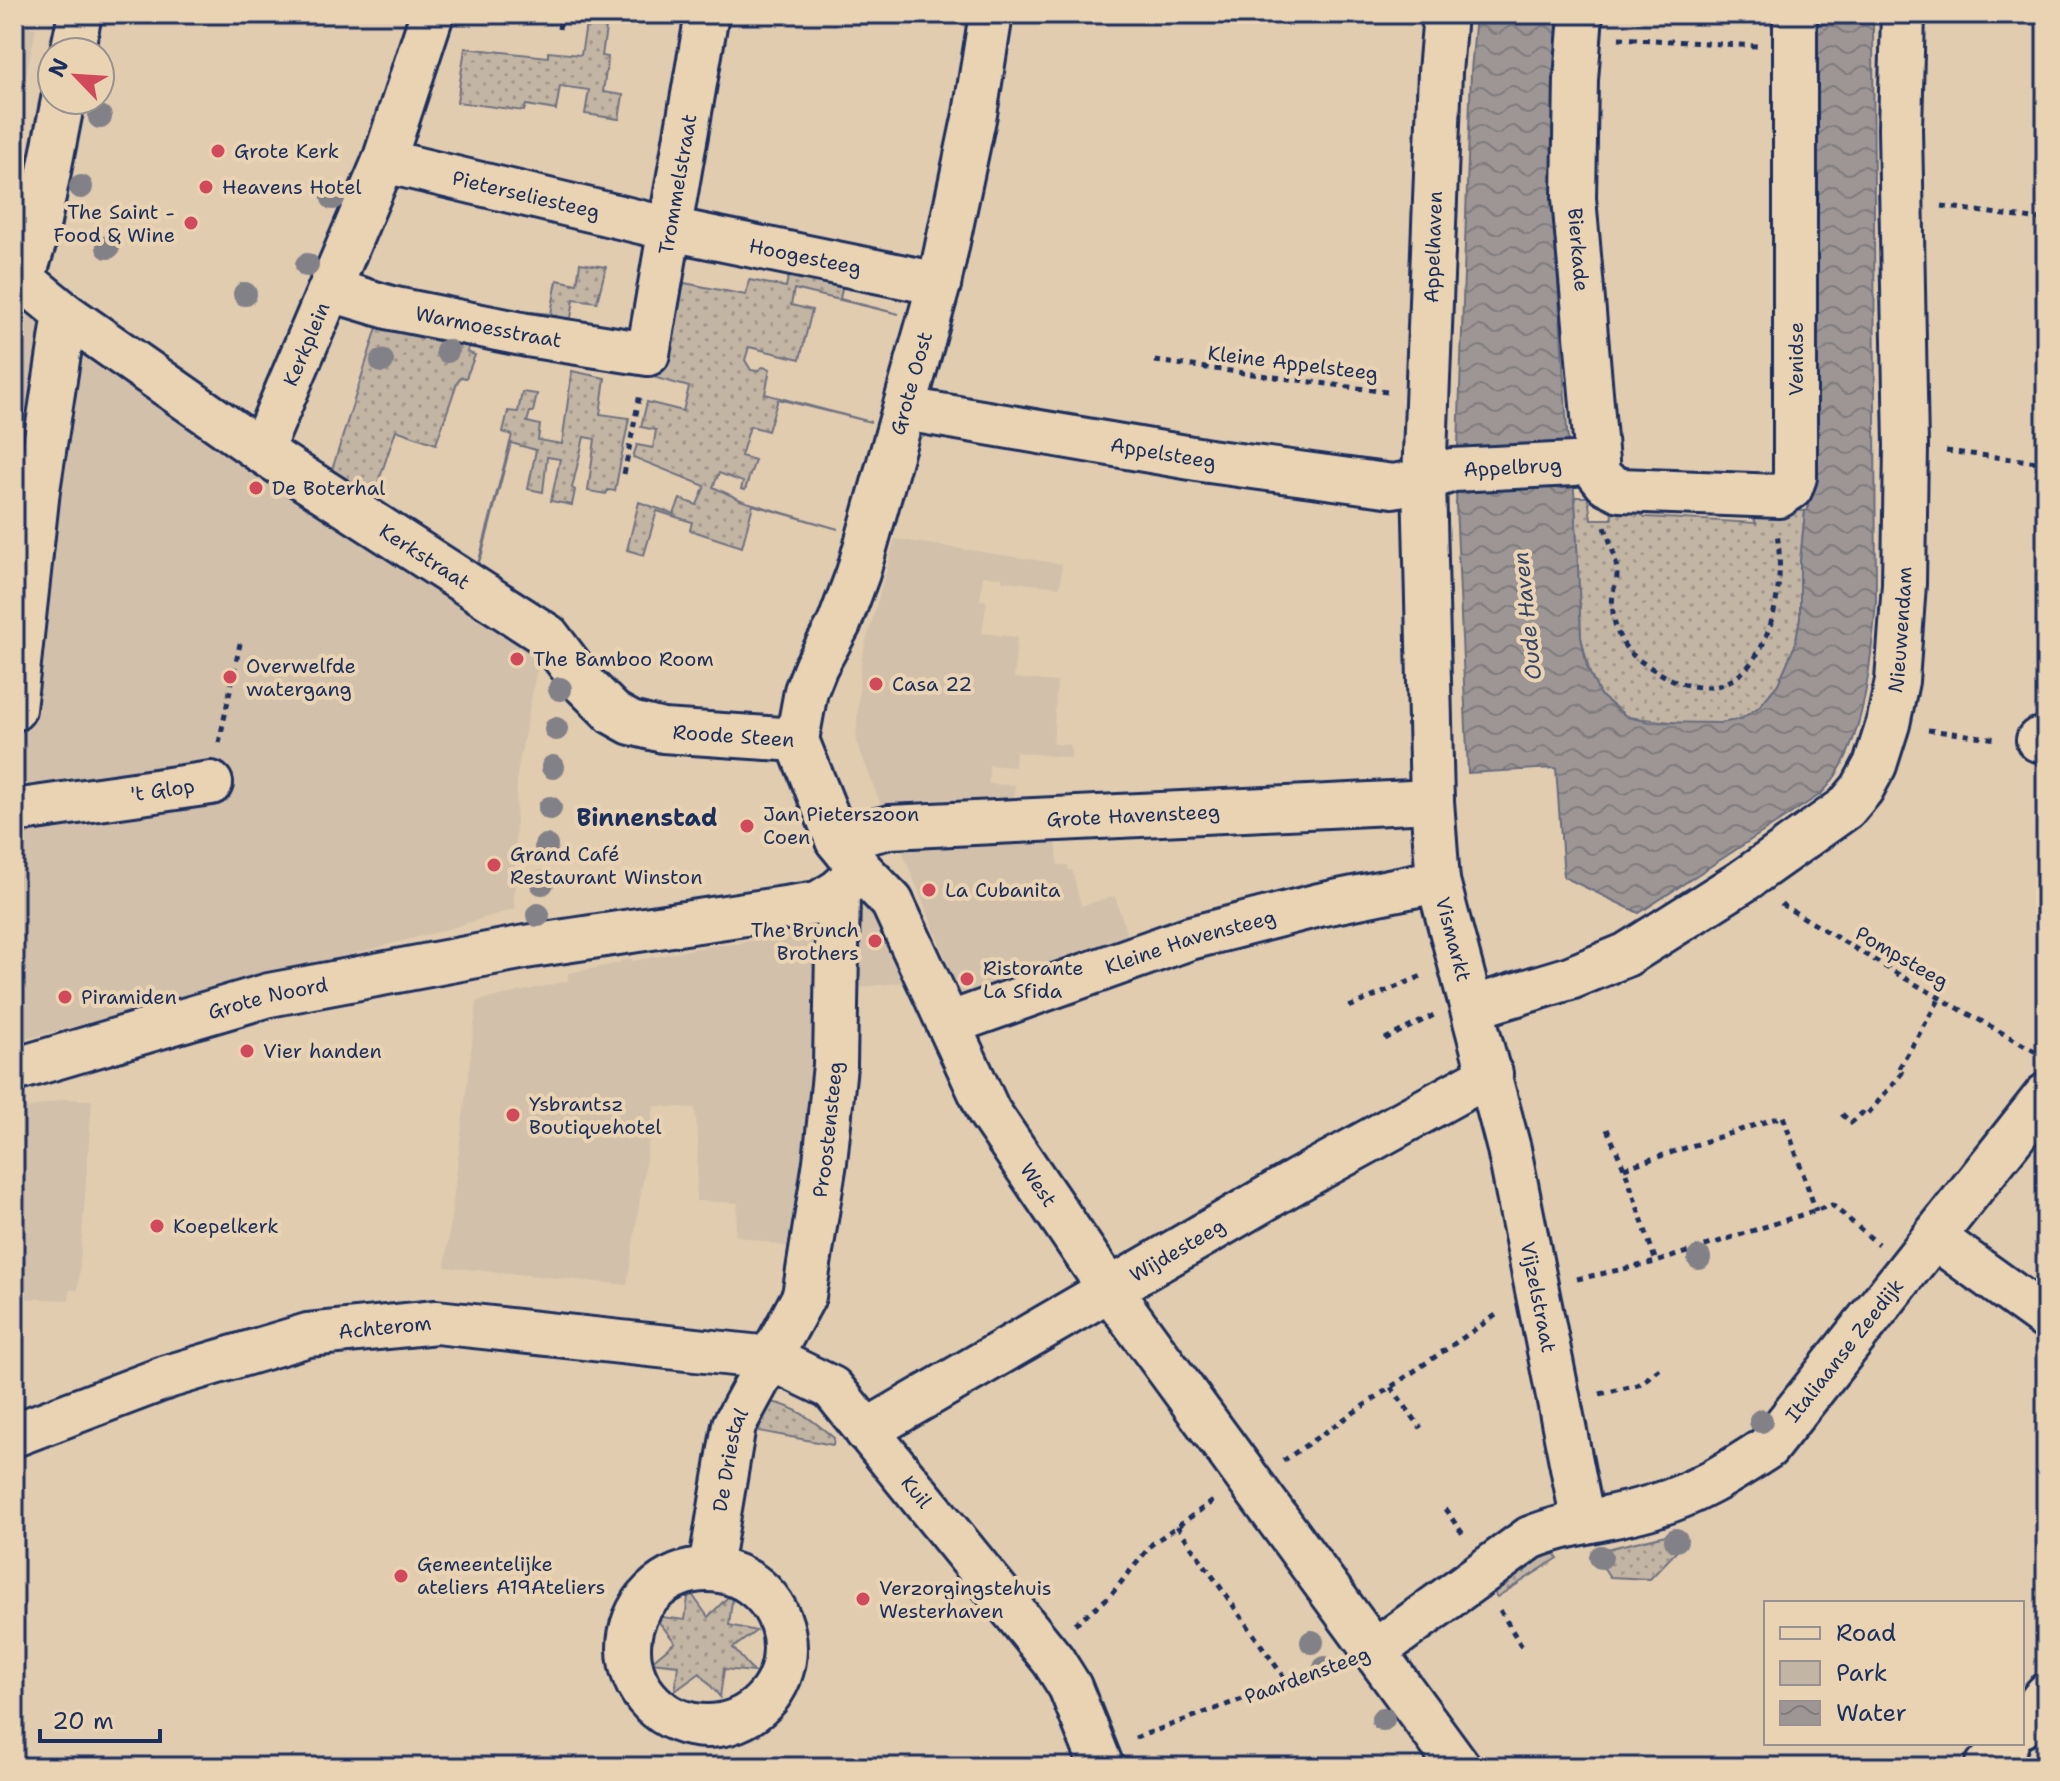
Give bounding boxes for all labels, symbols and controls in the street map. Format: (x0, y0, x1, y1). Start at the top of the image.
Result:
north arrow (36, 36, 116, 116)
text: N (42, 54, 75, 82)
street label: Trommelstraat (652, 112, 702, 257)
place label: Grote Kerk (234, 138, 339, 164)
marker: Grote Kerk (209, 142, 227, 160)
street label: Pieterseliesteeg (450, 165, 602, 225)
place label: Heavens Hotel (222, 174, 361, 200)
marker: Heavens Hotel (197, 178, 215, 196)
street label: Appelhaven (1418, 191, 1448, 303)
place label: The Saint - Food & Wine (54, 199, 175, 248)
street label: Bierkade (1562, 207, 1595, 293)
marker: The Saint - Food & Wine (182, 214, 200, 232)
street label: Hoogesteeg (747, 232, 864, 281)
street label: Kerkplein (277, 298, 336, 390)
street label: Warmoesstraat (413, 300, 564, 353)
street label: Venidse (1783, 322, 1809, 396)
street label: Grote Oost (884, 329, 938, 438)
street label: Kleine Appelsteeg (1206, 340, 1380, 386)
street label: Appelsteeg (1109, 431, 1218, 475)
street label: Appelbrug (1463, 452, 1562, 482)
place label: De Boterhal (272, 475, 385, 501)
marker: De Boterhal (247, 479, 265, 497)
street label: Kerkstraat (375, 518, 475, 595)
water label: Oude Haven (1506, 550, 1548, 682)
street label: Nieuwendam (1882, 567, 1917, 695)
place label: The Bamboo Room (533, 646, 714, 672)
marker: The Bamboo Room (508, 650, 526, 668)
place label: Overwelfde watergang (246, 653, 356, 702)
marker: Overwelfde watergang (221, 668, 239, 686)
place label: Casa 22 (892, 671, 972, 697)
marker: Casa 22 (867, 675, 885, 693)
street label: Roode Steen (672, 719, 795, 753)
street label: 't Glop (129, 772, 196, 807)
street label: Grote Havensteeg (1046, 798, 1221, 832)
place label: Jan Pieterszoon Coen (763, 801, 919, 850)
district label: Binnenstad (576, 802, 718, 834)
marker: Jan Pieterszoon Coen (738, 817, 756, 835)
place label: Grand Café Restaurant Winston (510, 841, 702, 890)
marker: Grand Café Restaurant Winston (485, 856, 503, 874)
place label: La Cubanita (945, 877, 1061, 903)
marker: La Cubanita (920, 881, 938, 899)
street label: Vismarkt (1430, 894, 1477, 984)
street label: Kleine Havensteeg (1101, 904, 1278, 980)
place label: The Brunch Brothers (751, 917, 859, 966)
street label: Pompsteeg (1851, 920, 1953, 994)
marker: The Brunch Brothers (866, 932, 884, 950)
place label: Ristorante La Sfida (983, 955, 1084, 1004)
marker: Ristorante La Sfida (958, 970, 976, 988)
street label: Grote Noord (205, 971, 330, 1025)
place label: Piramiden (81, 984, 177, 1010)
marker: Piramiden (56, 988, 74, 1006)
place label: Vier handen (263, 1038, 382, 1064)
marker: Vier handen (238, 1042, 256, 1060)
street label: Proostensteeg (807, 1060, 848, 1199)
place label: Ysbrantsz Boutiquehotel (529, 1091, 662, 1140)
marker: Ysbrantsz Boutiquehotel (504, 1106, 522, 1124)
street label: West (1014, 1158, 1063, 1212)
street label: Wijdesteeg (1125, 1212, 1230, 1288)
place label: Koepelkerk (173, 1213, 279, 1239)
marker: Koepelkerk (148, 1217, 166, 1235)
street label: Vijzelstraat (1515, 1239, 1562, 1355)
street label: Italiaanse Zeedijk (1779, 1273, 1909, 1427)
street label: Achterom (337, 1310, 433, 1345)
street label: De Driestal (707, 1403, 754, 1514)
street label: Kuil (895, 1470, 937, 1514)
place label: Gemeentelijke ateliers A19Ateliers (417, 1551, 605, 1600)
marker: Gemeentelijke ateliers A19Ateliers (392, 1567, 410, 1585)
place label: Verzorgingstehuis Westerhaven (879, 1575, 1052, 1624)
marker: Verzorgingstehuis Westerhaven (854, 1590, 872, 1608)
legend (1764, 1601, 2024, 1745)
text: Road (1836, 1617, 1896, 1649)
street label: Paardensteeg (1241, 1640, 1373, 1710)
text: Park (1836, 1657, 1888, 1689)
scale bar (40, 1693, 160, 1743)
text: Water (1836, 1697, 1907, 1729)
text: 20 m (52, 1705, 114, 1737)

